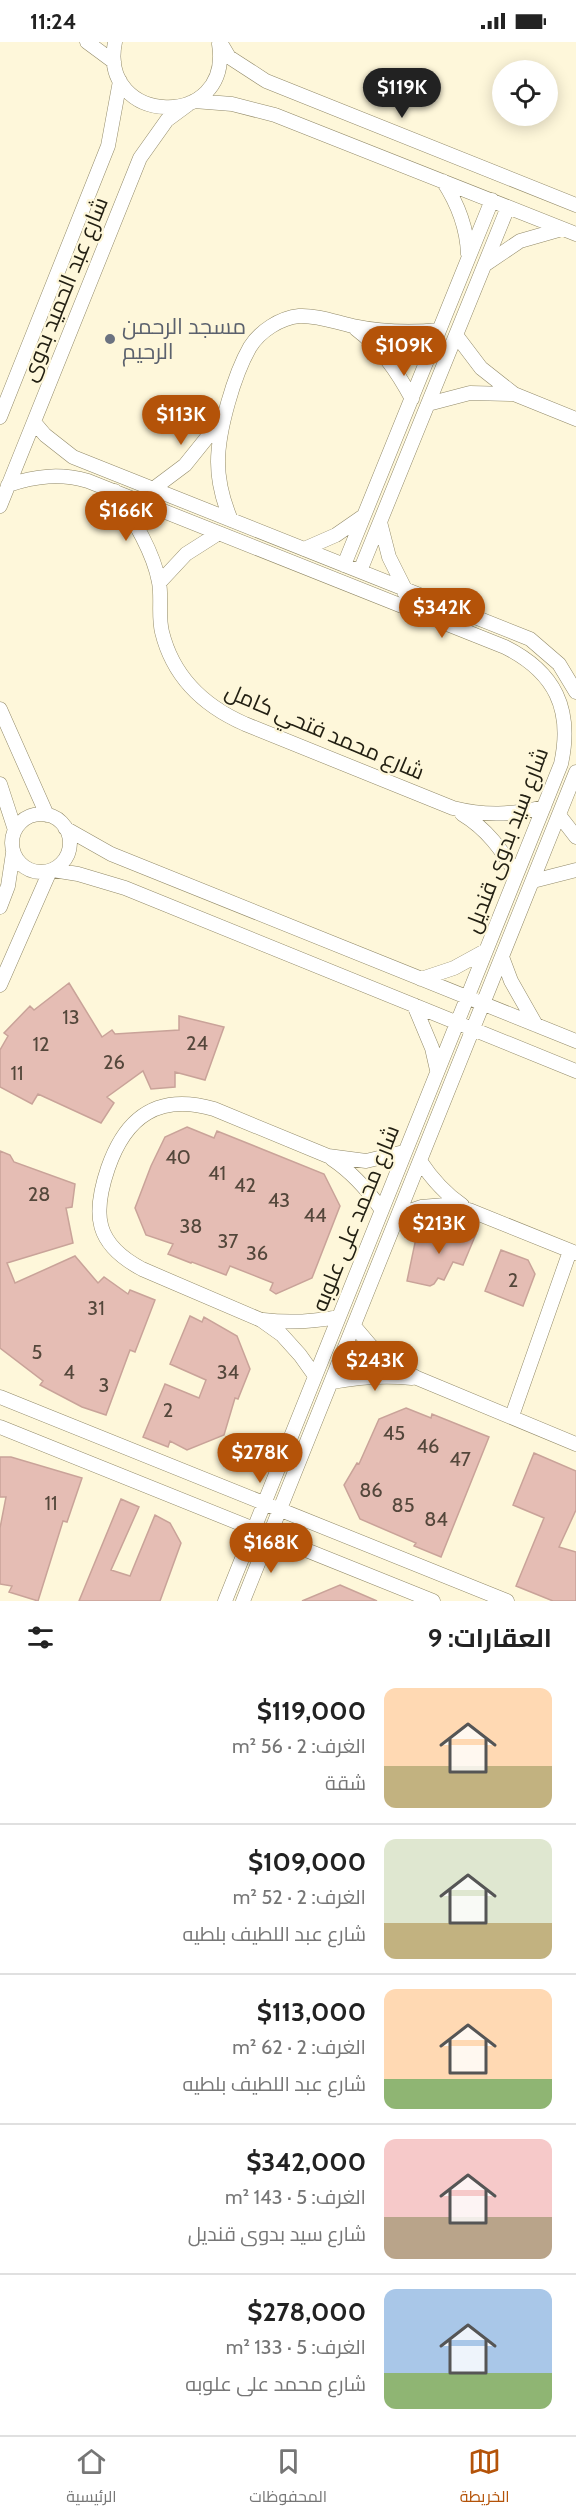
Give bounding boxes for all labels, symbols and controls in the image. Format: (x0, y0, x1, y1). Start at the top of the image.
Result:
text: 11:24 (30, 8, 76, 35)
map controls (492, 60, 558, 126)
button: locate (492, 60, 558, 126)
pin: $119K (360, 68, 444, 119)
text: $119K (377, 75, 427, 99)
street label: شارع عبد الحميد بدوى (15, 193, 115, 386)
place label: مسجد الرحمن الرحيم (122, 313, 246, 367)
pin: $109K (362, 326, 446, 377)
marker: مسجد الرحمن الرحيم (103, 332, 117, 346)
text: $109K (376, 333, 432, 357)
pin: $113K (139, 395, 223, 446)
text: $113K (156, 402, 206, 426)
pin: $166K (84, 491, 168, 542)
text: $166K (99, 498, 153, 522)
pin: $342K (400, 588, 484, 639)
text: $342K (413, 595, 471, 619)
street label: شارع محمد فتحي كامل (220, 677, 428, 788)
street label: شارع سيد بدوى قنديل (459, 744, 555, 937)
house number: 13 (62, 1005, 80, 1029)
house number: 24 (186, 1031, 208, 1055)
house number: 12 (33, 1032, 50, 1056)
house number: 26 (103, 1050, 125, 1074)
house number: 11 (10, 1061, 24, 1085)
street label: شارع محمد على علوبه (306, 1121, 406, 1316)
house number: 40 (165, 1145, 191, 1169)
house number: 41 (208, 1161, 226, 1185)
house number: 42 (234, 1173, 256, 1197)
house number: 28 (28, 1182, 50, 1206)
house number: 43 (268, 1188, 290, 1212)
house number: 44 (303, 1203, 327, 1227)
pin: $213K (397, 1204, 481, 1255)
text: $213K (413, 1211, 465, 1235)
house number: 38 (180, 1214, 202, 1238)
house number: 37 (218, 1229, 238, 1253)
house number: 36 (246, 1241, 268, 1265)
house number: 2 (508, 1268, 518, 1292)
house number: 31 (87, 1296, 105, 1320)
house number: 5 (32, 1340, 42, 1364)
pin: $243K (333, 1341, 417, 1392)
text: $243K (346, 1348, 404, 1372)
house number: 4 (63, 1360, 75, 1384)
house number: 34 (217, 1360, 240, 1384)
house number: 3 (99, 1373, 109, 1397)
house number: 2 (163, 1398, 173, 1422)
house number: 45 (383, 1421, 405, 1445)
pin: $278K (218, 1433, 302, 1484)
house number: 46 (417, 1434, 439, 1458)
text: $278K (232, 1440, 289, 1464)
house number: 47 (449, 1447, 471, 1471)
house number: 86 (359, 1478, 383, 1502)
house number: 11 (44, 1491, 58, 1515)
house number: 85 (392, 1493, 414, 1517)
house number: 84 (424, 1507, 448, 1531)
pin: $168K (229, 1523, 313, 1574)
text: $168K (244, 1530, 298, 1554)
icon: filters (24, 1621, 57, 1654)
text: العقارات: 9 (428, 1622, 552, 1654)
text: $119,000 (257, 1695, 366, 1727)
icon: home (432, 1712, 504, 1784)
text: الغرف: 2 · 56 m² (232, 1734, 366, 1758)
text: شقة (325, 1771, 366, 1795)
text: $109,000 (248, 1846, 366, 1878)
icon: home (432, 1863, 504, 1935)
text: الغرف: 2 · 52 m² (233, 1885, 366, 1909)
text: شارع عبد اللطيف بلطيه (182, 1922, 366, 1946)
text: $113,000 (257, 1996, 366, 2028)
icon: home (432, 2013, 504, 2085)
text: الغرف: 2 · 62 m² (232, 2035, 366, 2059)
text: شارع عبد اللطيف بلطيه (182, 2072, 366, 2096)
text: $342,000 (246, 2146, 366, 2178)
icon: home (432, 2163, 504, 2235)
text: الغرف: 5 · 143 m² (225, 2185, 366, 2209)
text: شارع سيد بدوى قنديل (188, 2222, 366, 2246)
text: $278,000 (247, 2296, 366, 2328)
icon: home (432, 2313, 504, 2385)
text: الغرف: 5 · 133 m² (226, 2335, 366, 2359)
text: شارع محمد على علوبه (185, 2372, 366, 2396)
tab: الرئيسية (66, 2445, 117, 2511)
tab: المحفوظات (249, 2445, 327, 2511)
tab: الخريطة (460, 2445, 510, 2511)

